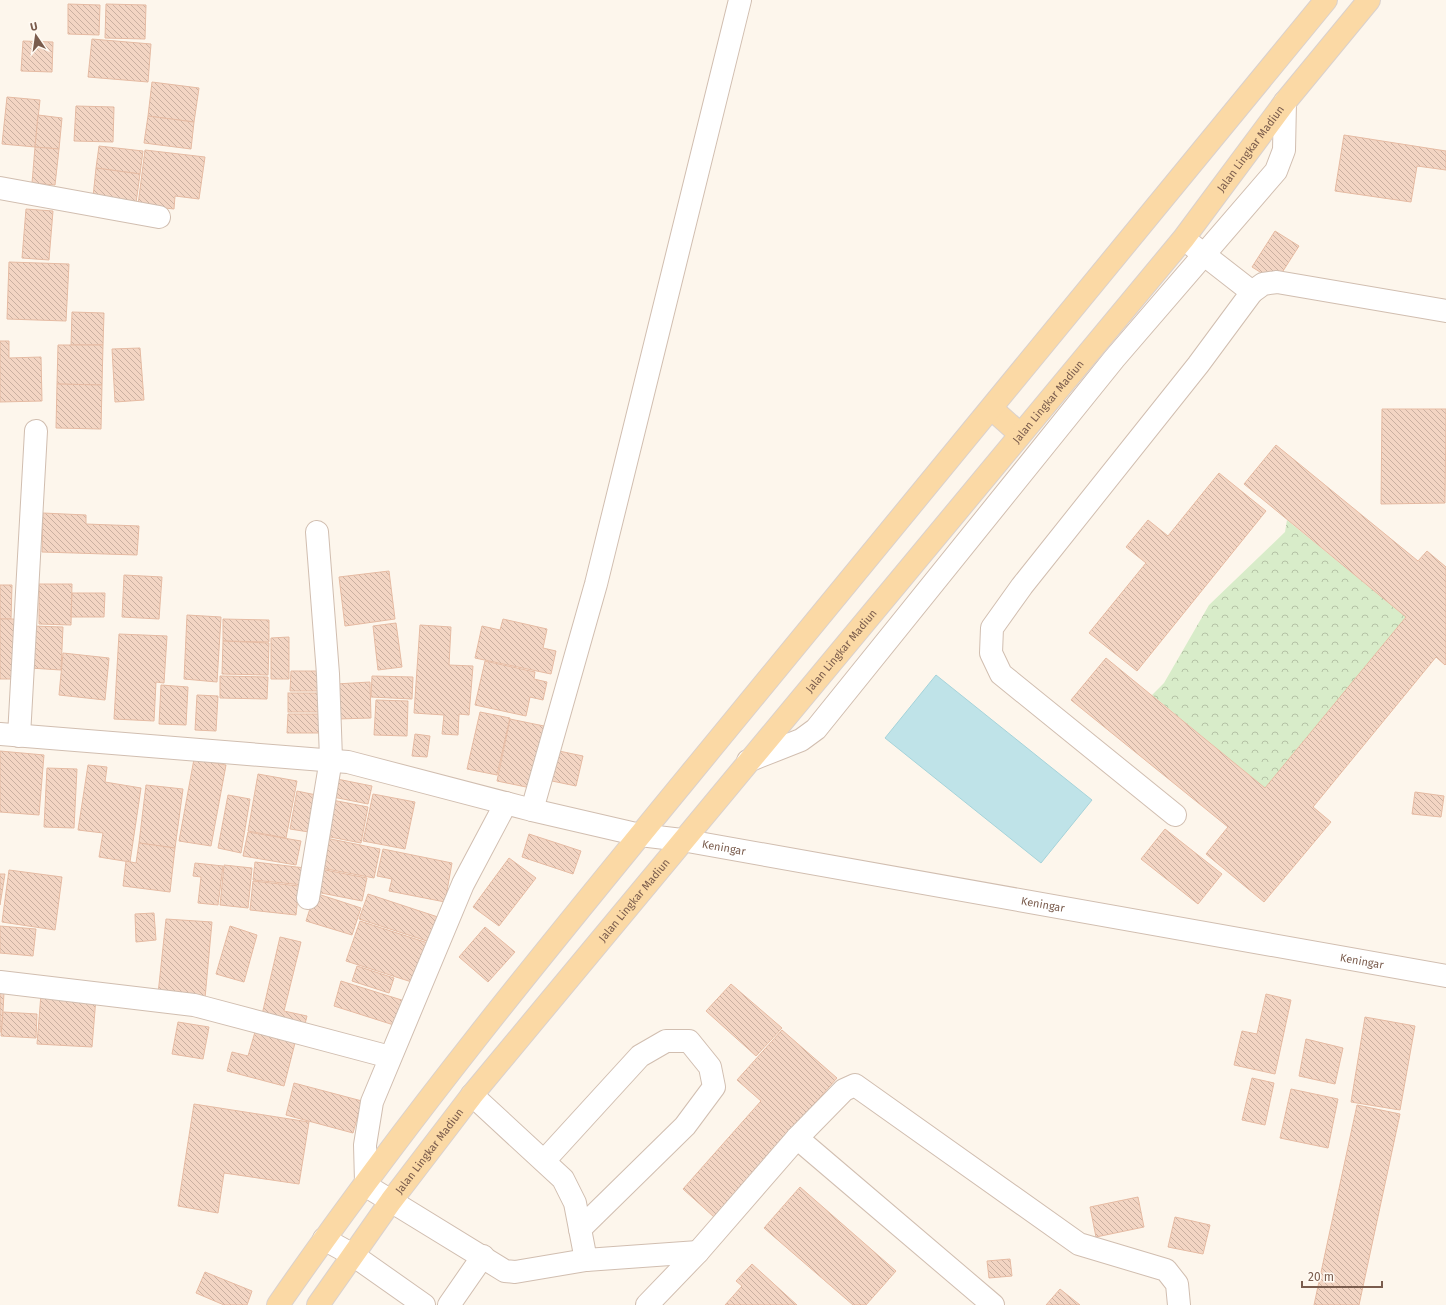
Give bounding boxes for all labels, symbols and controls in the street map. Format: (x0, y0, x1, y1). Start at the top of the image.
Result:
north arrow (16, 16, 56, 56)
text: U (29, 20, 39, 34)
street label: Jalan Lingkar Madiun (1214, 103, 1287, 194)
street label: Jalan Lingkar Madiun (1010, 357, 1086, 446)
street label: Jalan Lingkar Madiun (803, 607, 879, 695)
street label: Keningar (701, 837, 747, 858)
street label: Jalan Lingkar Madiun (596, 856, 672, 944)
street label: Keningar (1020, 894, 1066, 915)
street label: Keningar (1339, 951, 1385, 971)
street label: Jalan Lingkar Madiun (392, 1106, 466, 1196)
scale bar (1302, 1263, 1382, 1289)
text: 20 m (1308, 1270, 1334, 1284)

